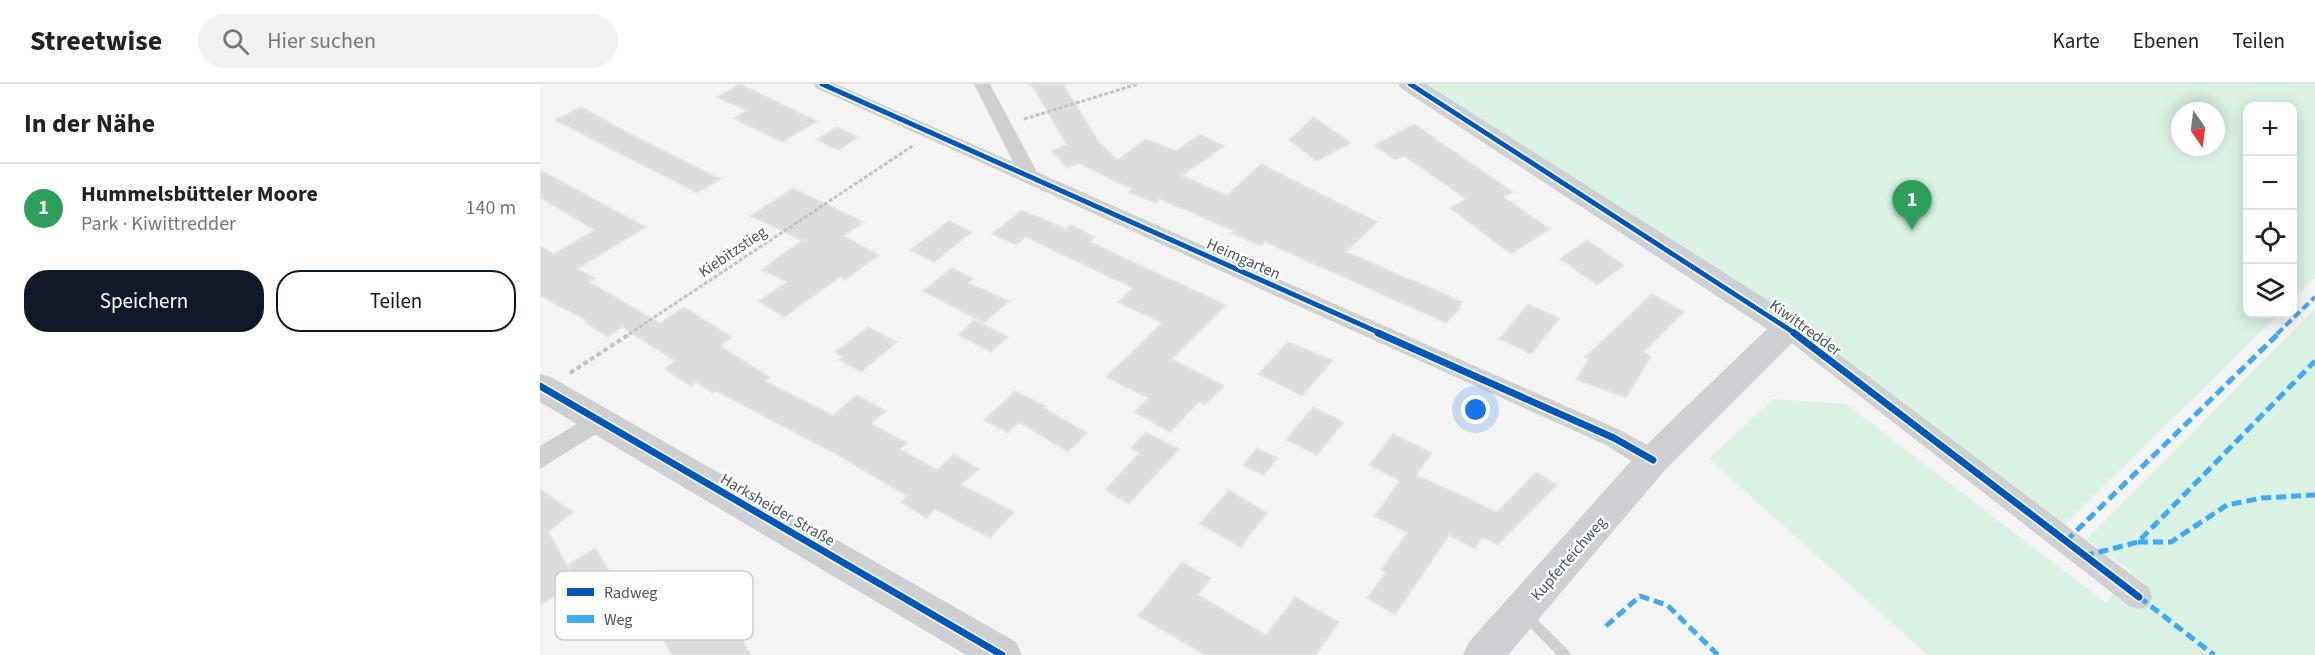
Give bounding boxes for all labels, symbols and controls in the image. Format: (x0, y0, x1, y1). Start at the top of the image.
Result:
search box (198, 14, 618, 68)
text: Streetwise (30, 21, 162, 61)
icon: search (219, 25, 252, 58)
text: Hier suchen (267, 25, 376, 57)
text: Karte (2053, 26, 2100, 56)
text: Ebenen (2133, 26, 2199, 56)
text: Teilen (2232, 26, 2285, 56)
north arrow (2171, 102, 2225, 156)
map controls (2243, 102, 2297, 318)
button: + (2243, 102, 2297, 156)
text: In der Nähe (24, 105, 155, 142)
button: − (2243, 156, 2297, 210)
text: Hummelsbütteler Moore (81, 178, 318, 210)
pin: 1 (1892, 180, 1932, 230)
text: 1 (38, 194, 49, 222)
text: 140 m (466, 194, 516, 222)
text: Park · Kiwittredder (81, 210, 236, 238)
button: locate (2243, 210, 2297, 264)
street label: Kiebitzstieg (694, 221, 771, 283)
street label: Heimgarten (1203, 233, 1284, 285)
button: layers (2243, 264, 2297, 318)
button: Speichern (24, 270, 264, 332)
button: Teilen (276, 270, 516, 332)
street label: Kiwittredder (1765, 294, 1846, 362)
your location (1461, 395, 1490, 424)
street label: Harksheider Straße (716, 468, 839, 552)
street label: Kupferteichweg (1526, 512, 1611, 605)
legend (555, 571, 753, 640)
text: Radweg (604, 582, 657, 604)
text: Weg (604, 609, 632, 631)

